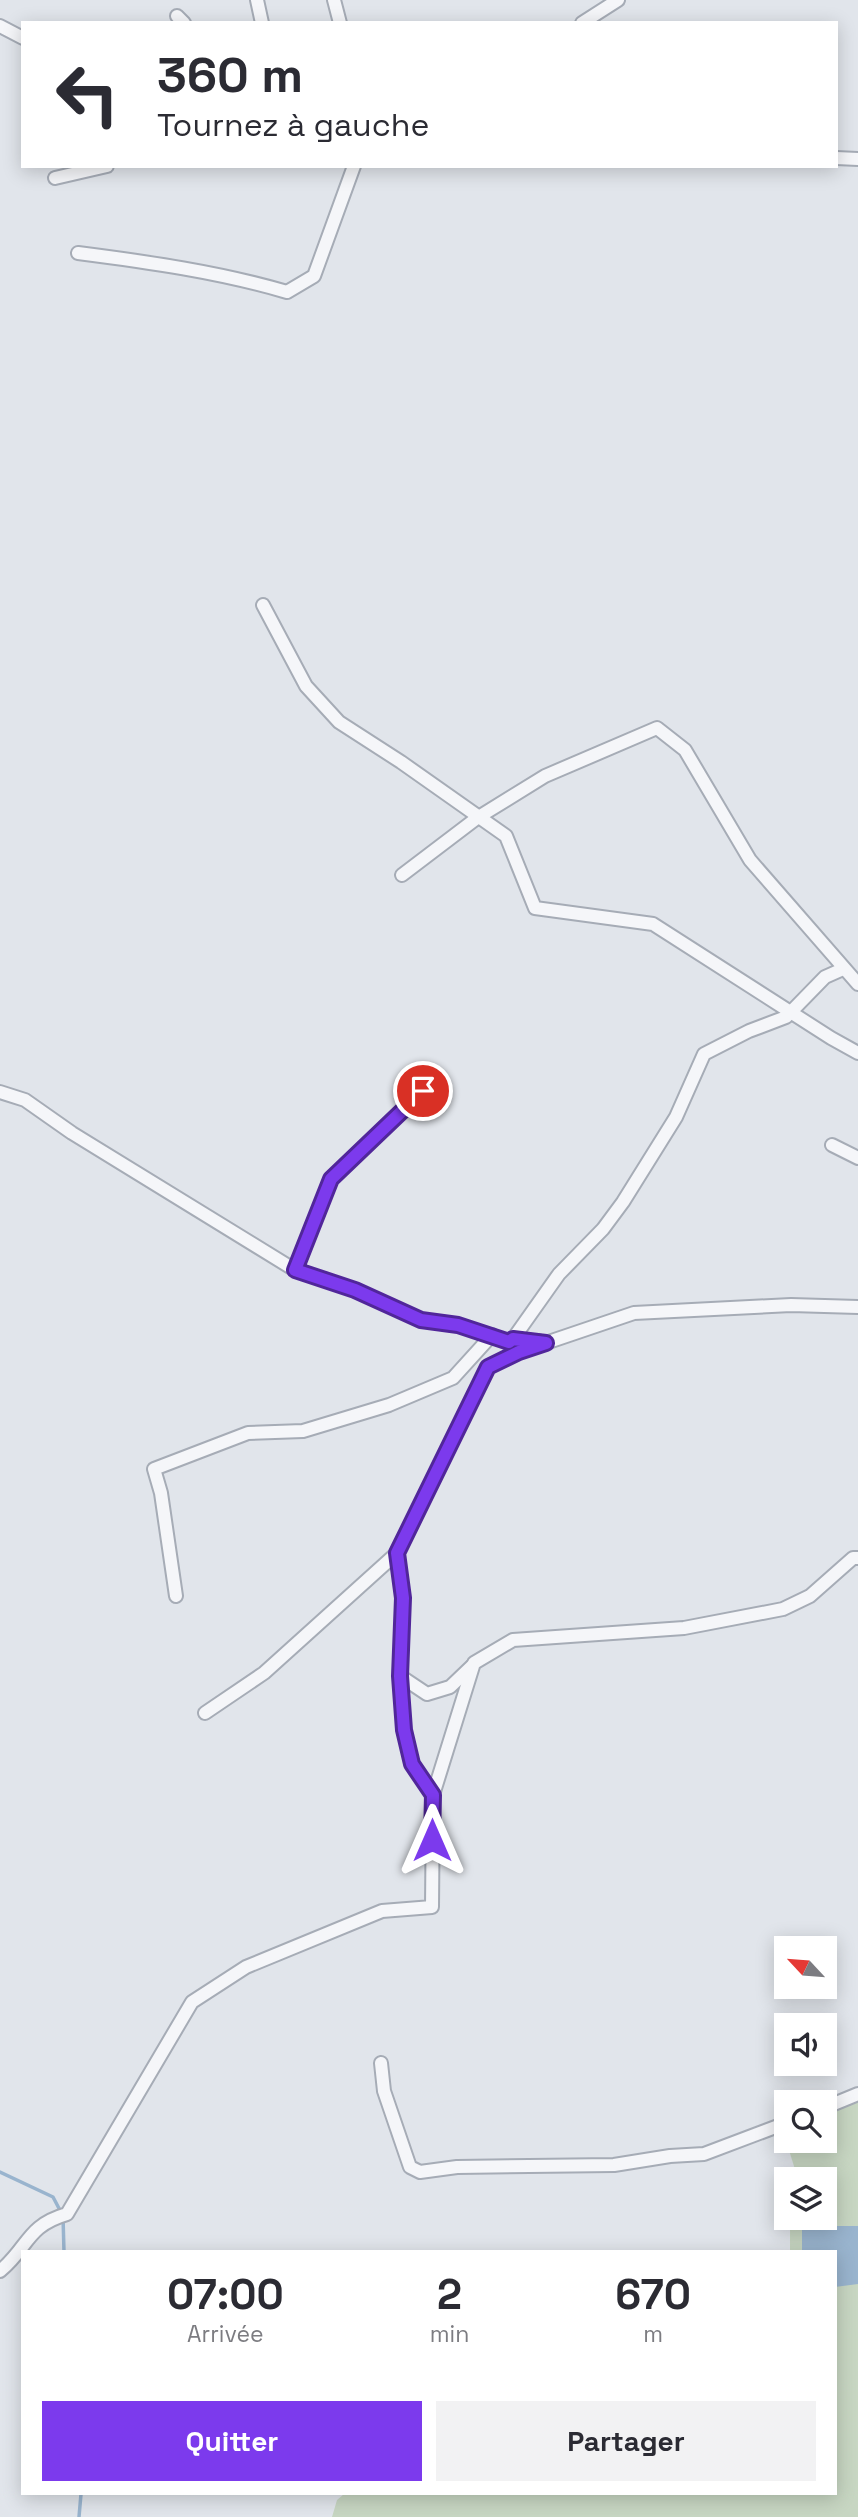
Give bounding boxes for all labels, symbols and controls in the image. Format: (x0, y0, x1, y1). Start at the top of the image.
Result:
text: 360 m (157, 44, 303, 106)
icon: left (42, 49, 133, 140)
text: Tournez à gauche (157, 105, 429, 145)
pin (393, 1061, 453, 1121)
icon: arrive (404, 1072, 442, 1110)
position arrow (395, 1803, 469, 1877)
north arrow (774, 1936, 836, 1998)
map controls (774, 1936, 837, 2230)
button: sound (774, 2013, 837, 2076)
button: search (774, 2090, 837, 2153)
button: layers (774, 2167, 837, 2230)
text: 07:00 (167, 2268, 284, 2321)
text: 2 (437, 2268, 462, 2321)
text: 670 (615, 2268, 691, 2321)
text: Arrivée (187, 2319, 264, 2349)
text: min (430, 2319, 469, 2349)
text: m (643, 2319, 663, 2349)
button: Quitter (42, 2401, 422, 2481)
button: Partager (436, 2401, 816, 2481)

